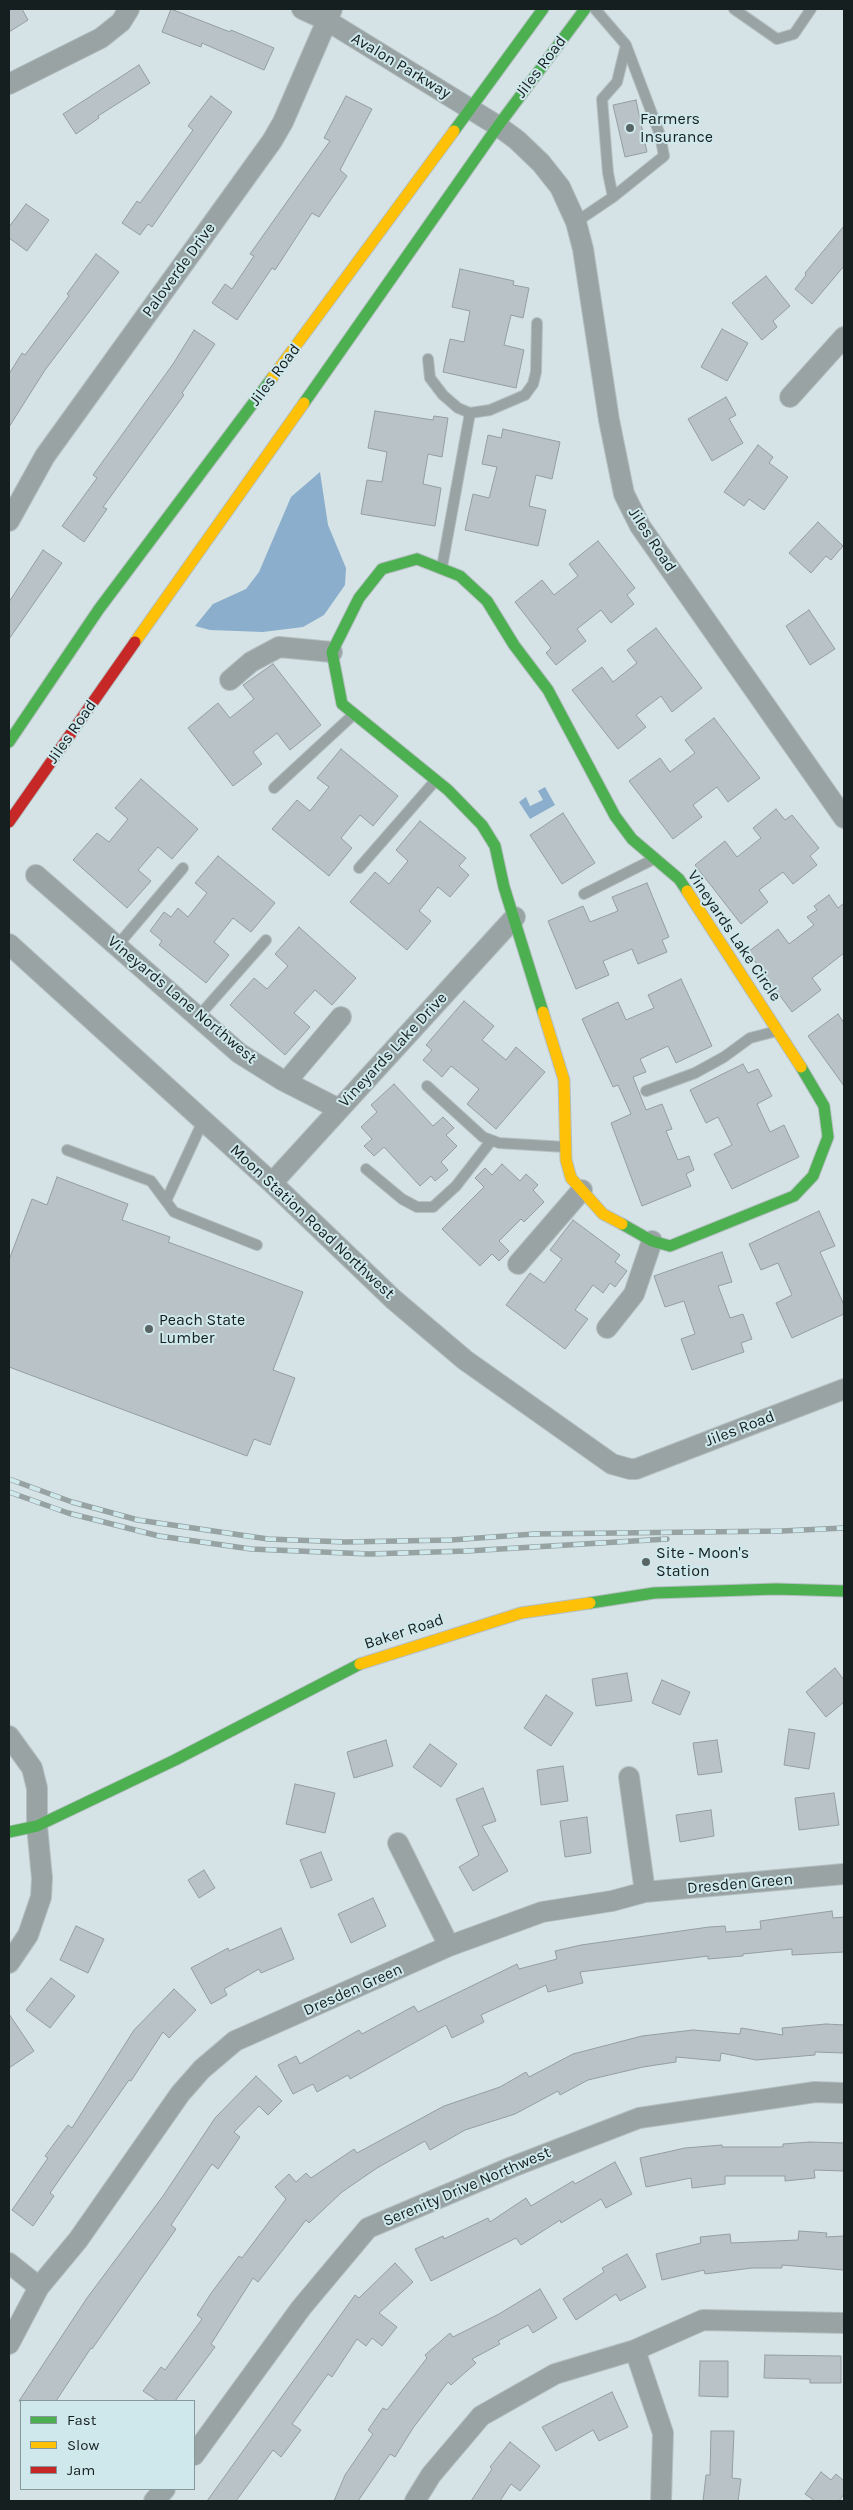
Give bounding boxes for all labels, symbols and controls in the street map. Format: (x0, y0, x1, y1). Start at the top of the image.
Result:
street label: Avalon Parkway (348, 29, 454, 103)
street label: Jiles Road (511, 32, 571, 102)
place label: Farmers Insurance (640, 109, 713, 147)
marker: Farmers Insurance (624, 122, 636, 134)
street label: Paloverde Drive (138, 219, 220, 321)
street label: Jiles Road (245, 340, 305, 410)
street label: Jiles Road (624, 504, 680, 576)
street label: Jiles Road (43, 697, 101, 767)
street label: Vineyards Lake Circle (683, 867, 785, 1005)
street label: Vineyards Lane Northwest (104, 932, 260, 1068)
street label: Vineyards Lake Drive (335, 989, 451, 1111)
street label: Moon Station Road Northwest (226, 1141, 398, 1303)
place label: Peach State Lumber (159, 1310, 245, 1348)
marker: Peach State Lumber (143, 1323, 155, 1335)
street label: Jiles Road (703, 1407, 777, 1451)
place label: Site - Moon's Station (656, 1543, 749, 1581)
marker: Site - Moon's Station (640, 1556, 652, 1568)
street label: Baker Road (362, 1610, 446, 1654)
street label: Dresden Green (686, 1870, 794, 1898)
street label: Dresden Green (301, 1960, 405, 2020)
street label: Serenity Drive Northwest (380, 2143, 554, 2231)
legend (20, 2400, 195, 2490)
text: Fast (67, 2411, 96, 2429)
text: Slow (67, 2436, 99, 2454)
text: Jam (67, 2461, 95, 2479)

